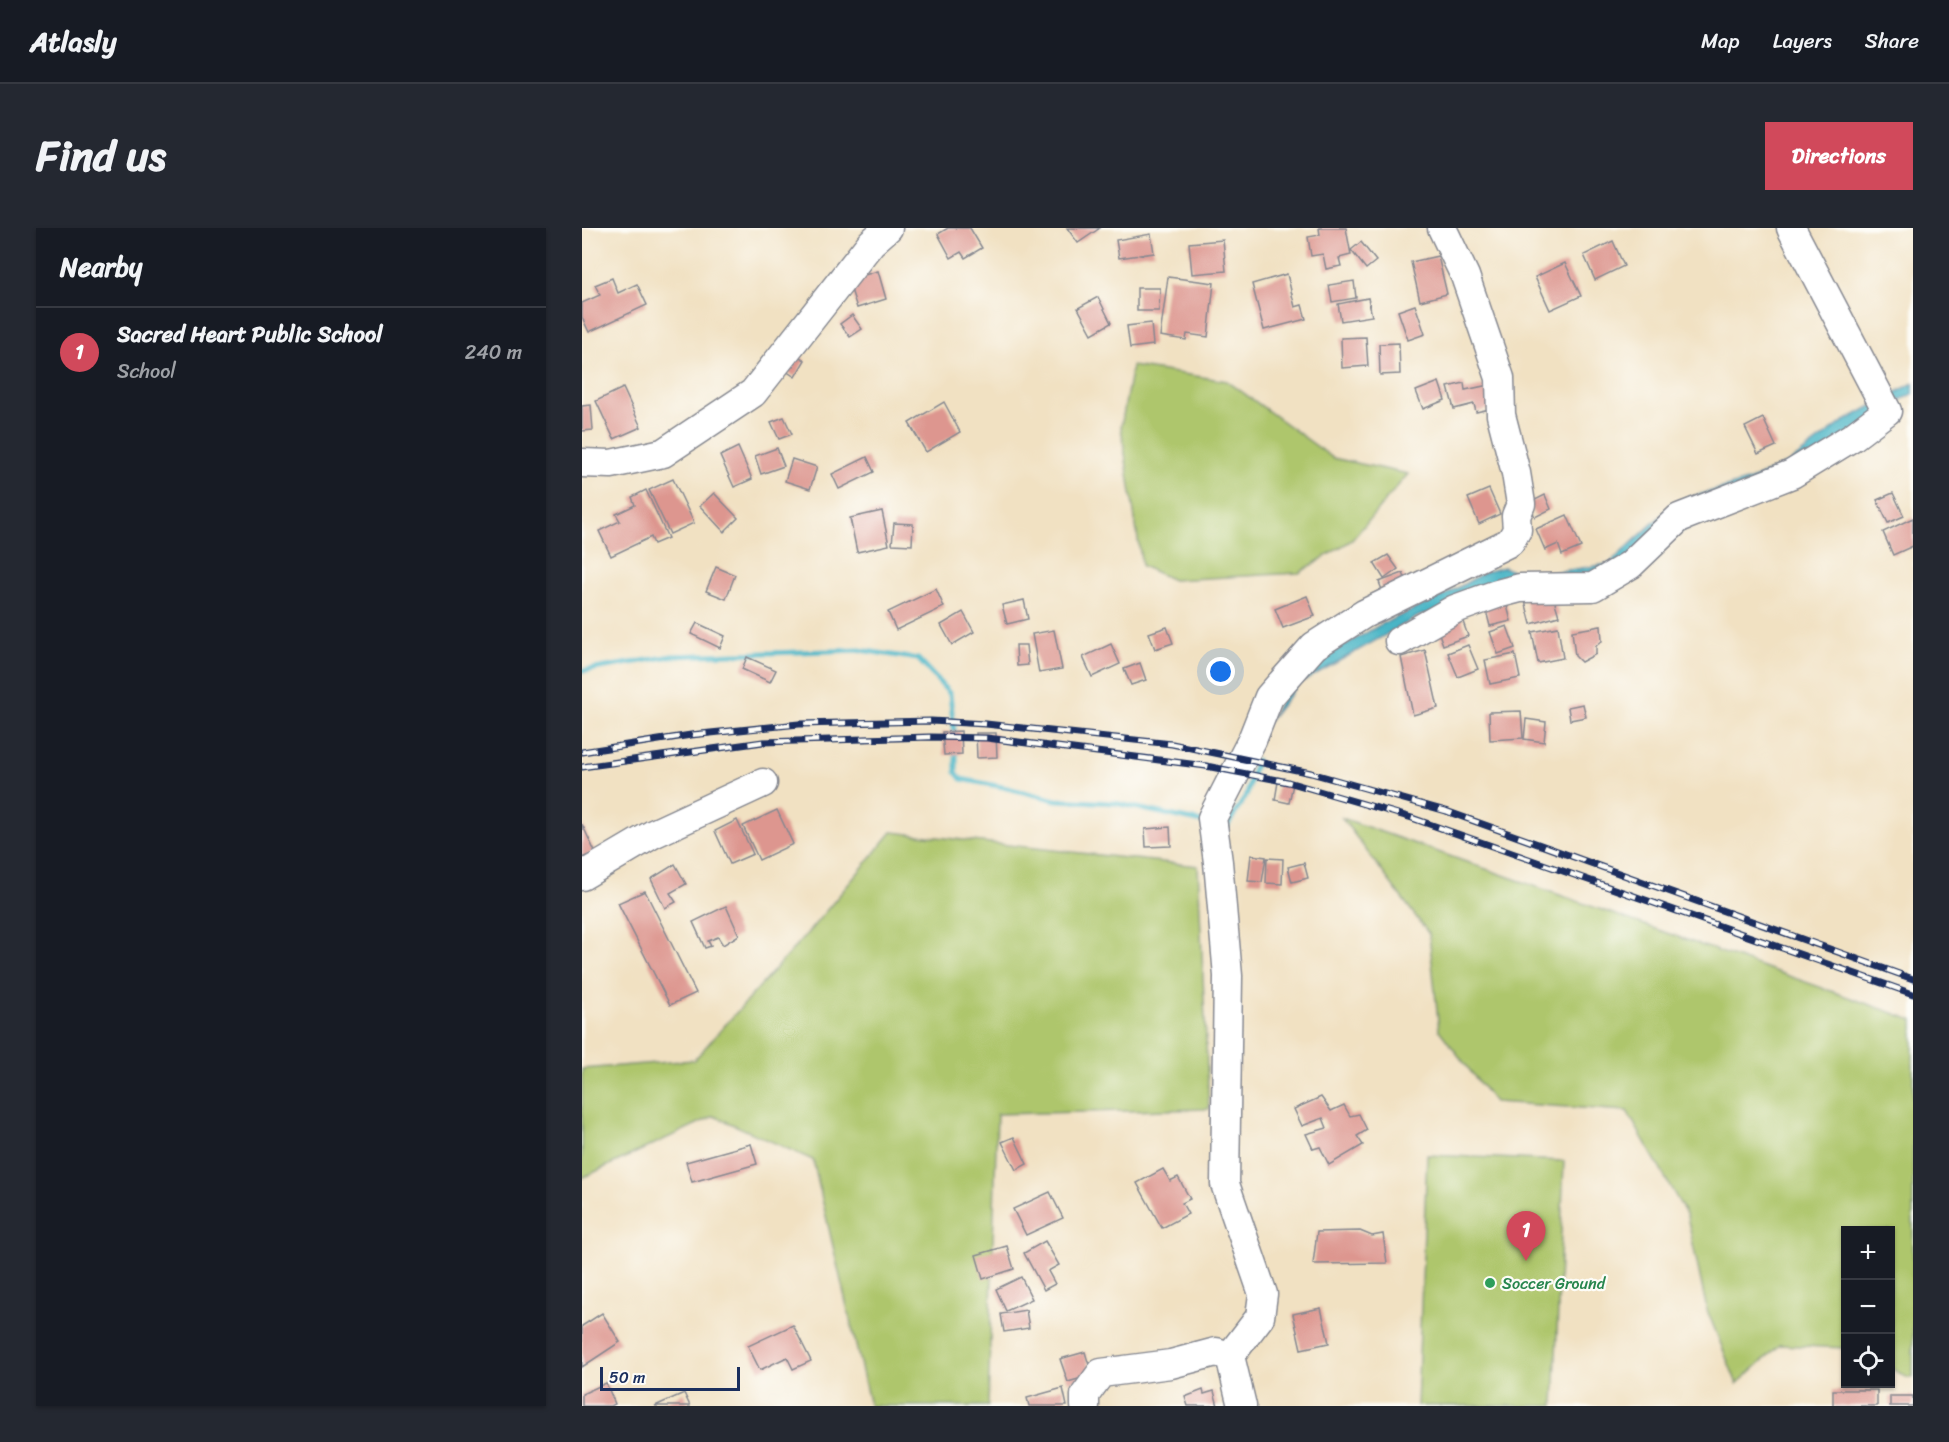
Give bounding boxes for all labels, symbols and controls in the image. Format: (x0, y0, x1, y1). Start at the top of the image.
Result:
text: Atlasly (30, 17, 117, 66)
text: Map (1701, 22, 1740, 60)
text: Layers (1773, 22, 1832, 60)
text: Share (1865, 22, 1919, 60)
text: Find us (36, 119, 166, 193)
button: Directions (1765, 122, 1913, 190)
text: Nearby (60, 244, 142, 290)
text: Sacred Heart Public School (117, 315, 383, 354)
text: 1 (75, 335, 84, 370)
text: 240 m (465, 335, 522, 370)
text: School (117, 354, 176, 389)
your location (1206, 657, 1235, 686)
pin: 1 (1506, 1212, 1546, 1261)
map controls (1841, 1226, 1895, 1388)
button: + (1841, 1226, 1895, 1280)
place label: Soccer Ground (1502, 1269, 1607, 1298)
marker: Soccer Ground (1483, 1276, 1497, 1290)
button: − (1841, 1280, 1895, 1334)
button: locate (1841, 1334, 1895, 1388)
text: 50 m (609, 1363, 645, 1392)
scale bar (600, 1364, 740, 1392)

